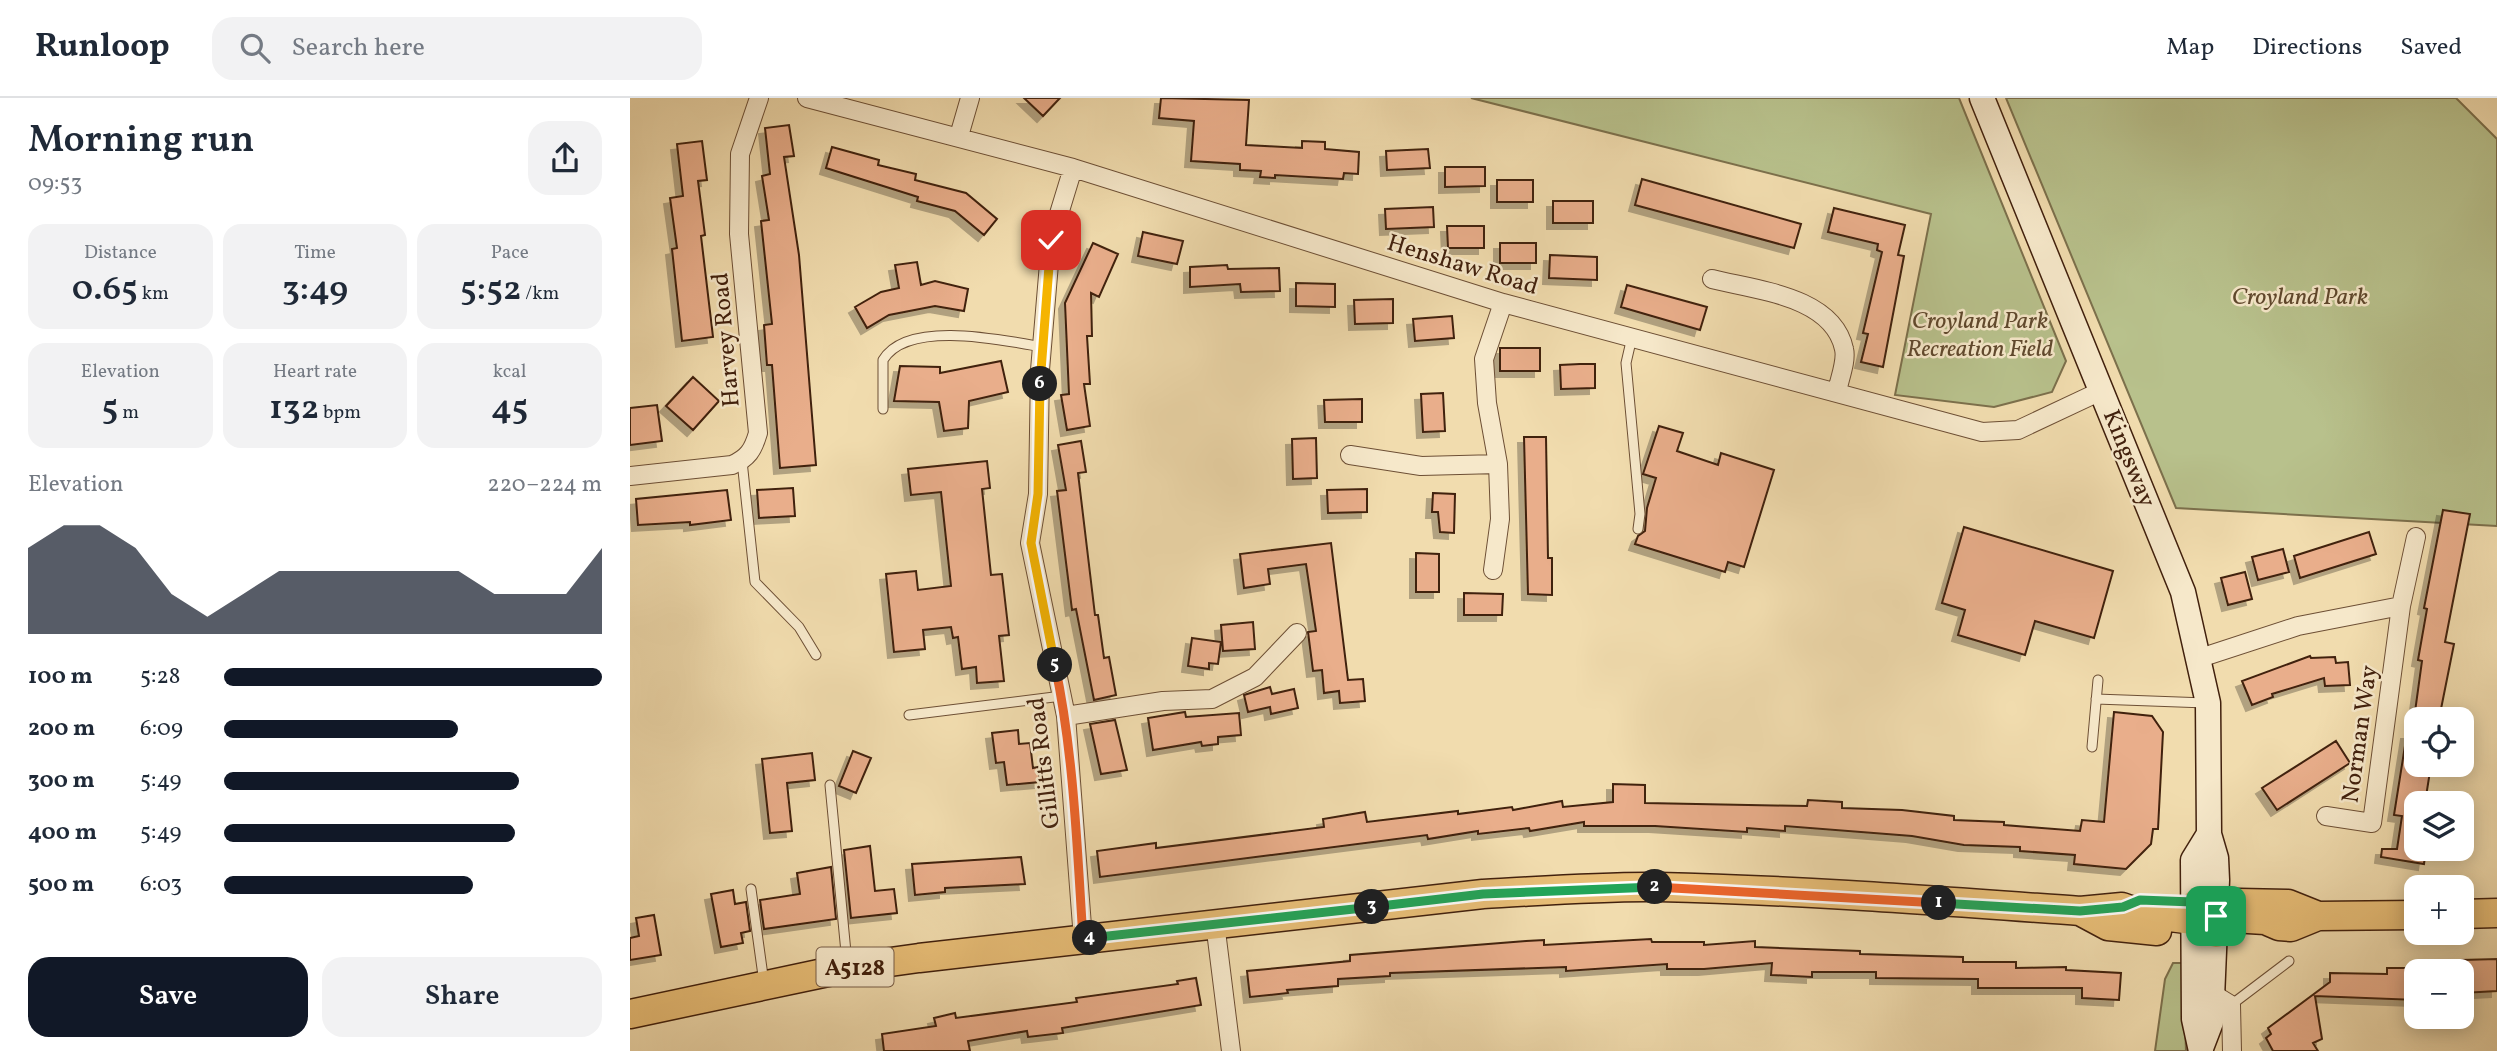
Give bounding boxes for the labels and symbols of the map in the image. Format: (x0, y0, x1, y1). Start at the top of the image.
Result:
pin (1021, 210, 1081, 270)
street label: Henshaw Road (1383, 227, 1542, 305)
street label: Harvey Road (704, 271, 750, 409)
park label: Croyland Park (2232, 281, 2368, 315)
park label: Croyland Park Recreation Field (1907, 305, 2054, 367)
pin: 6 (1022, 366, 1058, 402)
street label: Kingsway (2093, 405, 2163, 513)
pin: 5 (1038, 648, 1072, 682)
street label: Norman Way (2334, 663, 2387, 805)
street label: Gillitts Road (1020, 695, 1070, 830)
pin: 2 (1637, 870, 1672, 904)
pin: 1 (1922, 886, 1956, 920)
pin (2186, 886, 2246, 946)
pin: 3 (1354, 890, 1390, 924)
pin: 4 (1072, 920, 1107, 956)
road number: A5128 (817, 947, 894, 986)

